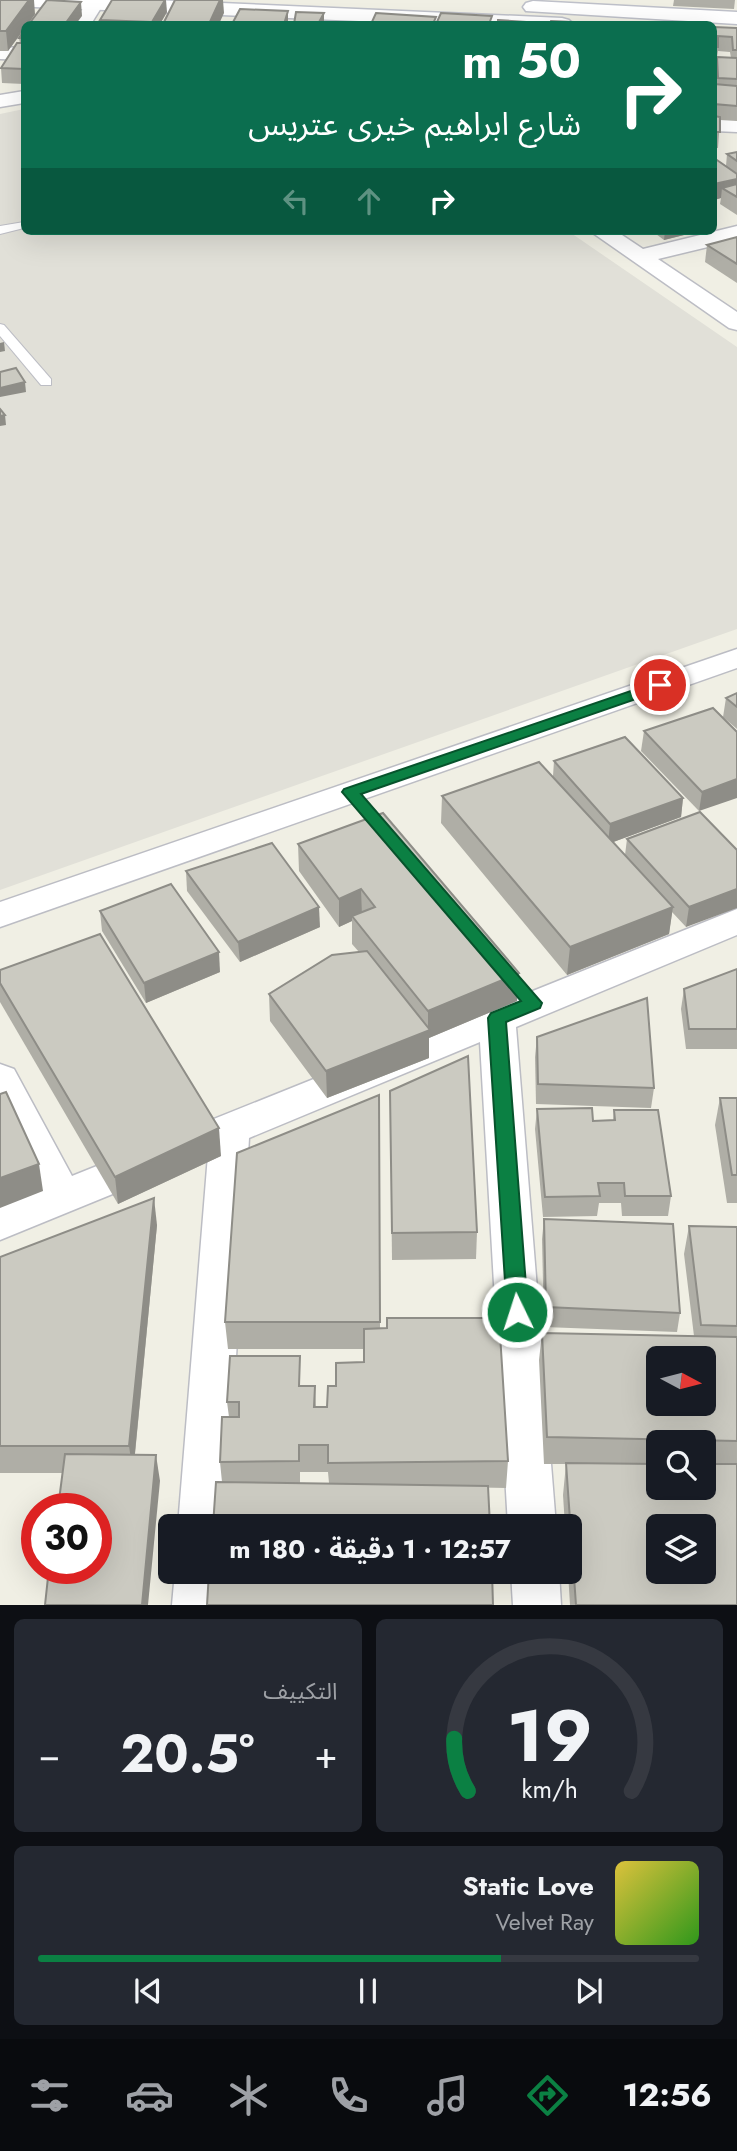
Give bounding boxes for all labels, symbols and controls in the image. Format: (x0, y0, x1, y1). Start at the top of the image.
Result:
text: 50 m (462, 26, 581, 96)
icon: right (605, 49, 696, 140)
text: شارع ابراهيم خيرى عتريس (248, 101, 581, 147)
icon: left (277, 182, 315, 220)
icon: ahead (350, 182, 388, 220)
icon: right (423, 182, 461, 220)
pin (630, 655, 690, 715)
icon: arrive (641, 666, 679, 704)
position arrow (480, 1275, 554, 1349)
north arrow (646, 1346, 716, 1416)
map controls (646, 1346, 716, 1584)
button: search (646, 1430, 716, 1500)
speed limit sign: 30 (21, 1493, 112, 1584)
button: layers (646, 1514, 716, 1584)
text: 12:57 · 1 دقيقة · 180 m (229, 1530, 511, 1568)
text: التكييف (263, 1674, 338, 1708)
text: 19 (506, 1684, 592, 1789)
text: 20.5° (120, 1716, 254, 1792)
text: − (38, 1727, 60, 1782)
text: + (314, 1727, 338, 1782)
text: km/h (521, 1771, 578, 1807)
text: Static Love (462, 1867, 594, 1905)
text: Velvet Ray (496, 1905, 594, 1939)
icon: previous (129, 1972, 167, 2010)
icon: pause (349, 1972, 387, 2010)
icon: next (570, 1972, 608, 2010)
icon: filters (25, 2071, 74, 2120)
icon: car (125, 2071, 174, 2120)
icon: climate (224, 2071, 273, 2120)
icon: phone (324, 2071, 373, 2120)
icon: music (423, 2071, 472, 2120)
icon: directions (523, 2071, 572, 2120)
text: 12:56 (622, 2072, 712, 2118)

